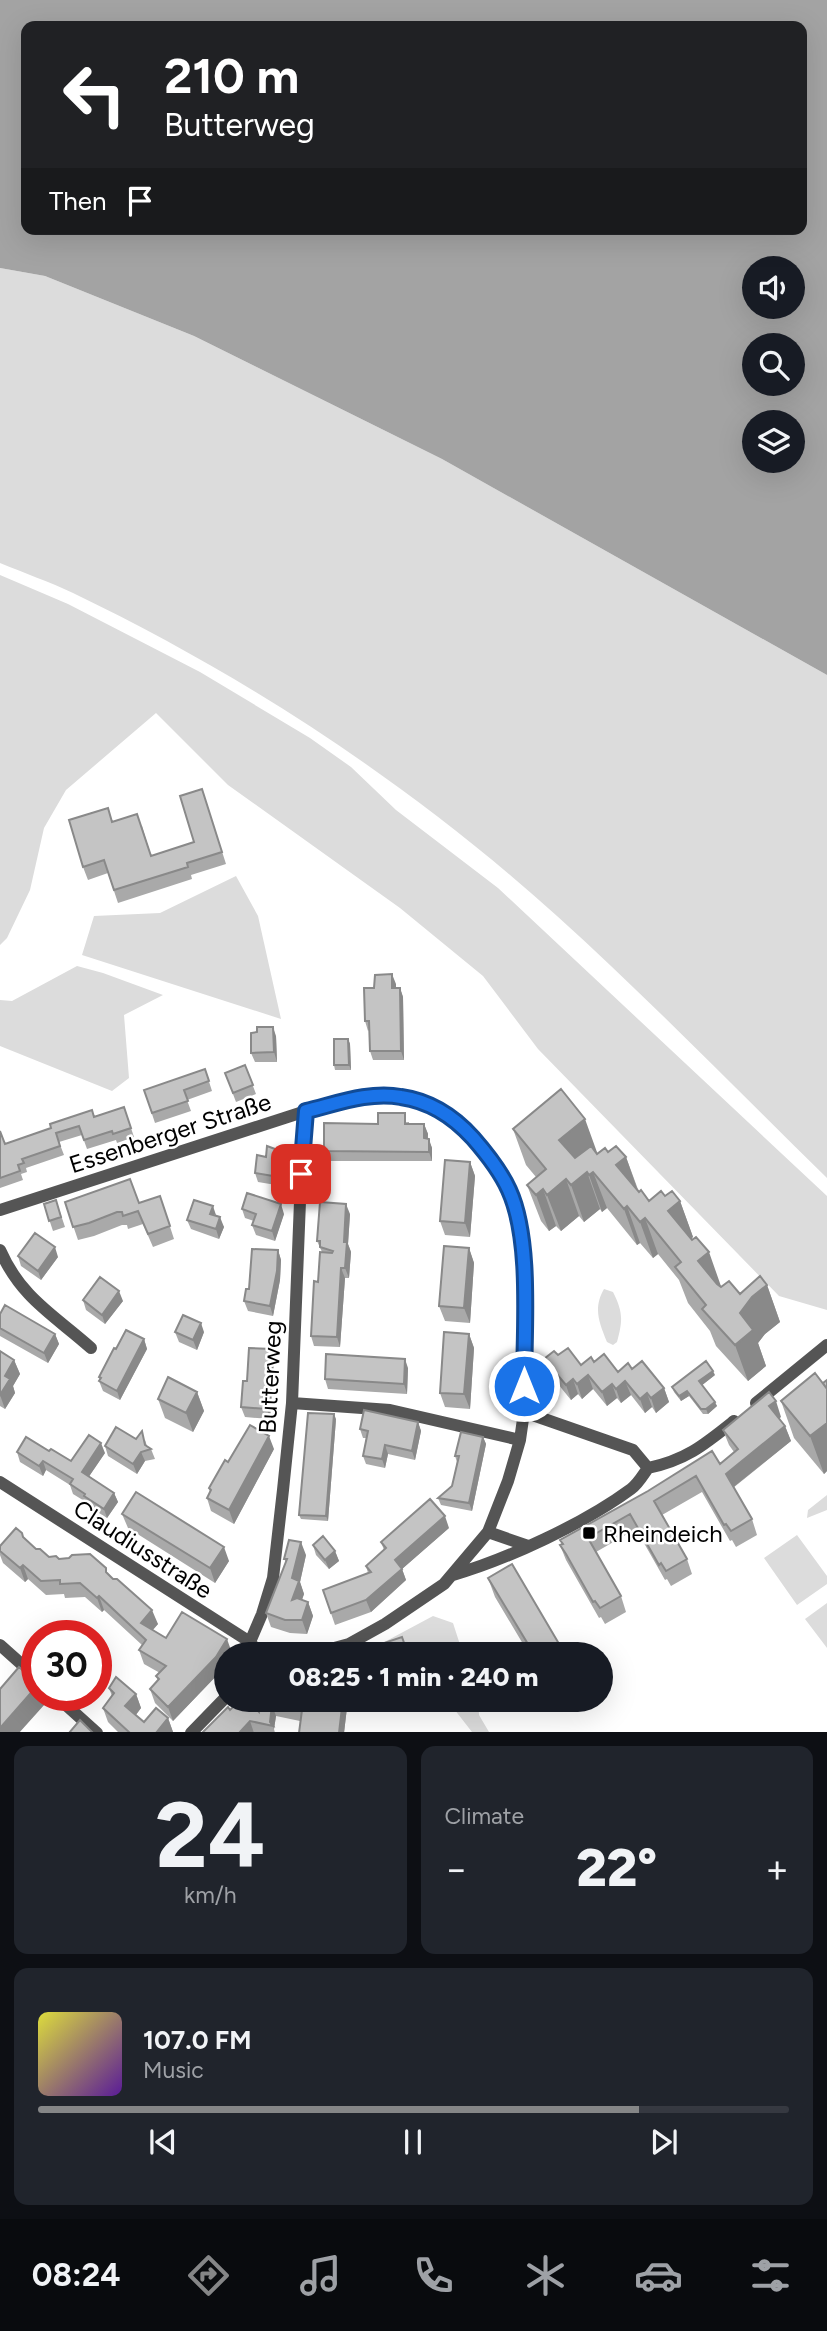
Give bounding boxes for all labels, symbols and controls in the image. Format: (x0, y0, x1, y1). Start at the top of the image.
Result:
text: 210 m (164, 46, 299, 105)
icon: left (49, 49, 140, 140)
text: Butterweg (164, 106, 315, 144)
icon: arrive (121, 182, 159, 220)
text: Then (49, 185, 107, 217)
map controls (742, 256, 805, 473)
button: sound (742, 256, 805, 319)
button: search (742, 333, 805, 396)
button: layers (742, 410, 805, 473)
street label: Essenberger Straße (65, 1087, 275, 1179)
pin (271, 1144, 331, 1204)
icon: arrive (282, 1155, 320, 1193)
street label: Butterweg (253, 1320, 287, 1434)
position arrow (487, 1349, 561, 1423)
street label: Claudiusstraße (68, 1493, 218, 1605)
place label: Rheindeich (603, 1519, 723, 1548)
marker: Rheindeich (581, 1525, 597, 1541)
speed limit sign: 30 (21, 1620, 112, 1711)
text: 08:25 · 1 min · 240 m (289, 1661, 538, 1693)
text: 24 (155, 1781, 265, 1890)
text: Climate (445, 1802, 524, 1830)
text: 22° (576, 1837, 657, 1899)
text: − (445, 1846, 468, 1892)
text: + (765, 1846, 789, 1892)
text: km/h (184, 1881, 237, 1909)
text: 107.0 FM (143, 2024, 251, 2056)
text: Music (143, 2056, 204, 2084)
icon: previous (144, 2123, 182, 2161)
icon: pause (394, 2123, 432, 2161)
icon: next (645, 2123, 683, 2161)
icon: directions (184, 2251, 233, 2300)
icon: music (296, 2251, 345, 2300)
icon: phone (409, 2251, 458, 2300)
icon: climate (521, 2251, 570, 2300)
icon: car (634, 2251, 683, 2300)
icon: filters (746, 2251, 795, 2300)
text: 08:24 (32, 2256, 120, 2294)

